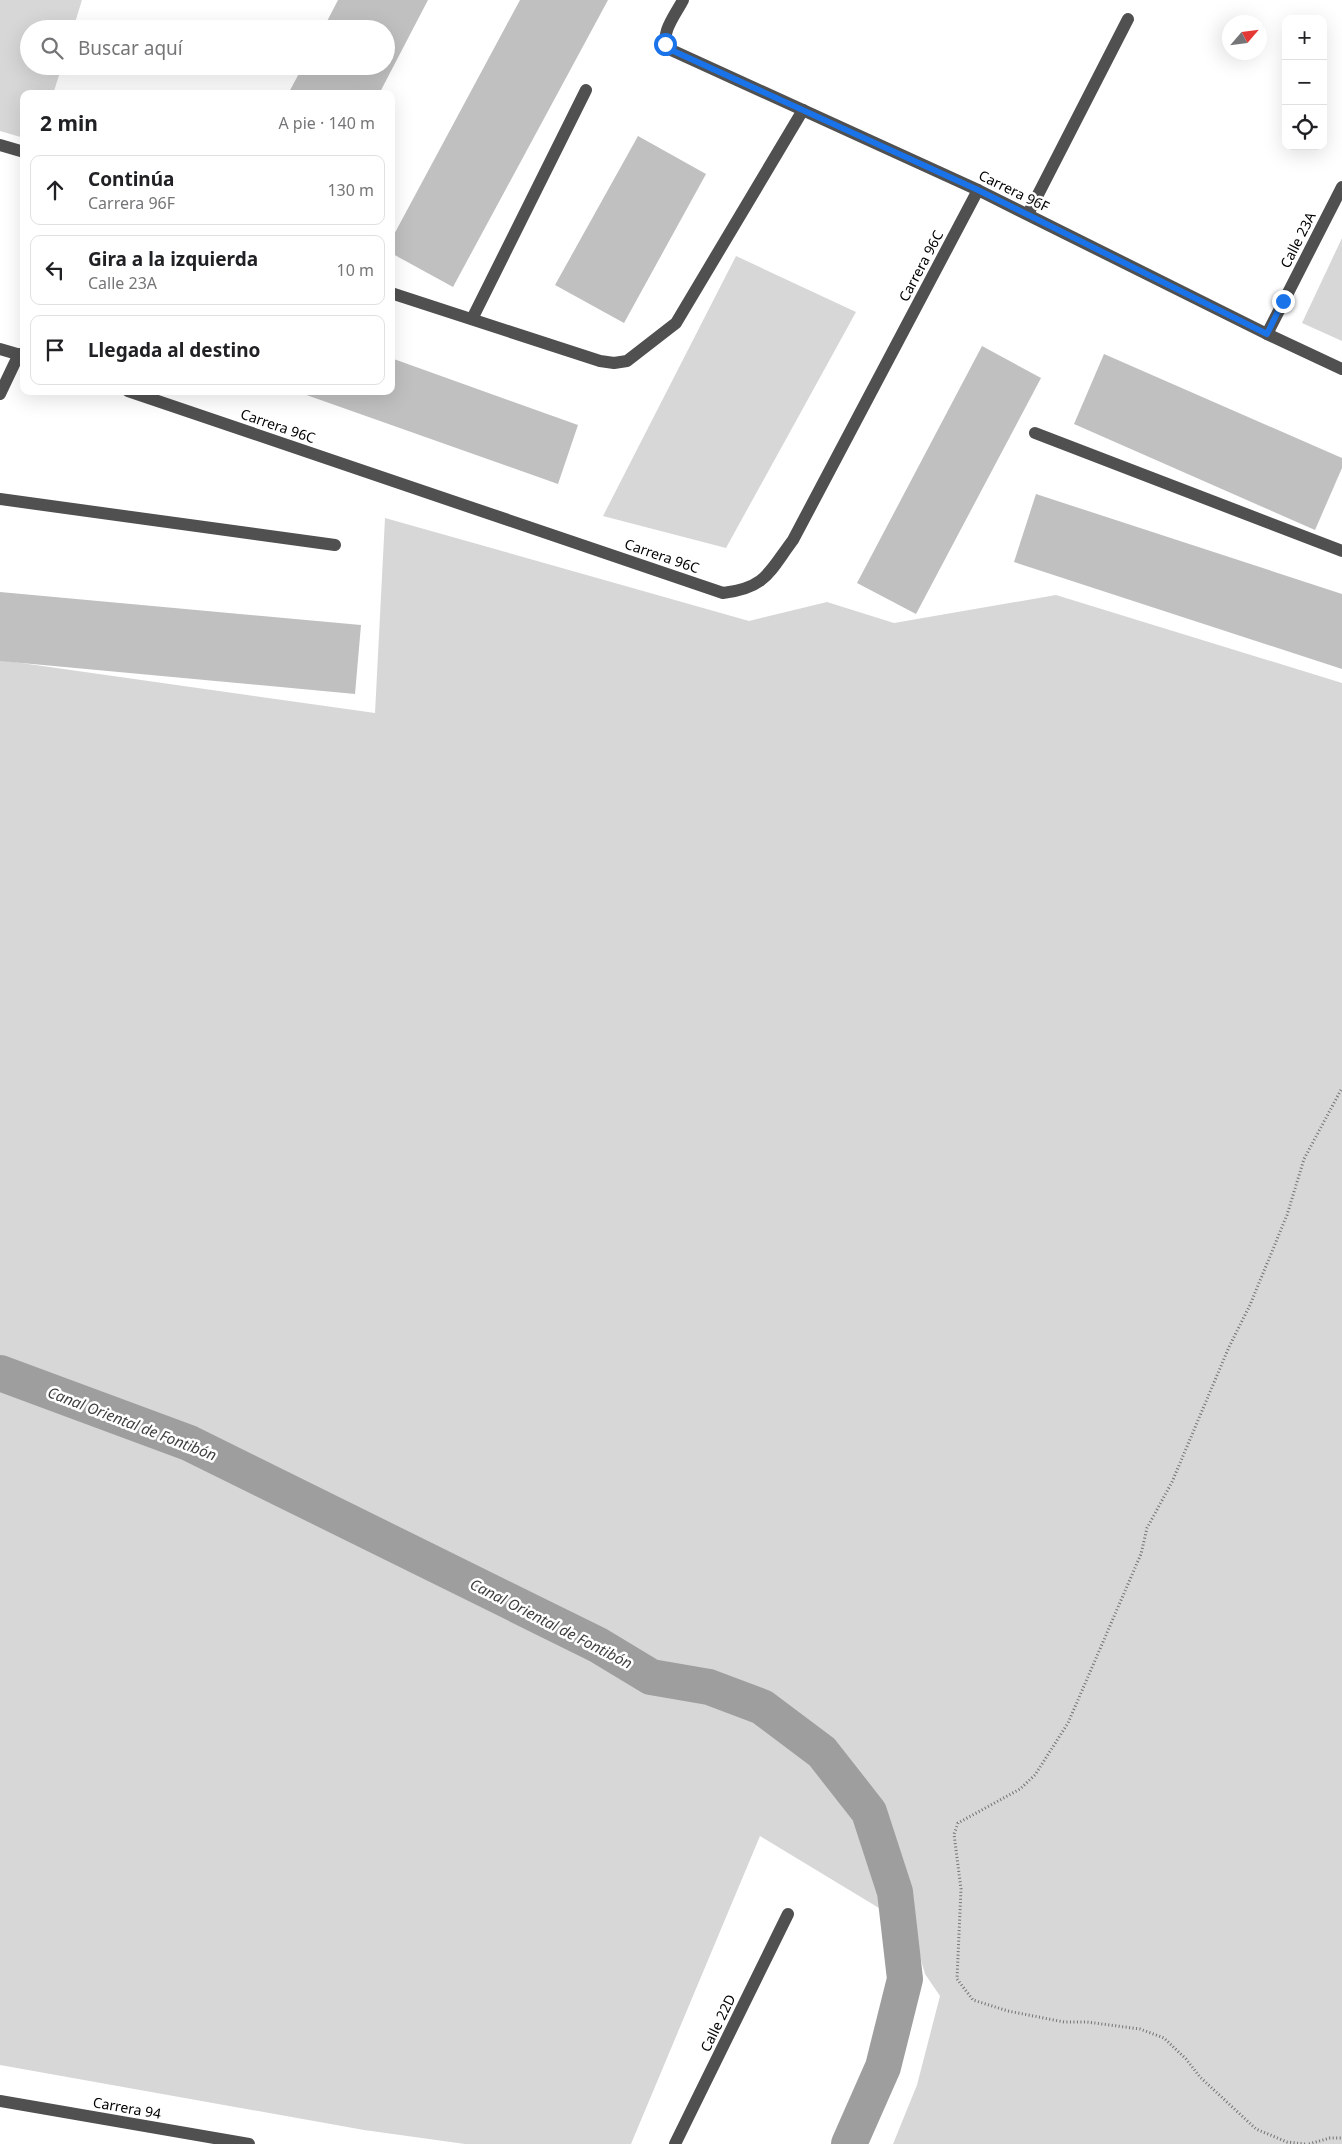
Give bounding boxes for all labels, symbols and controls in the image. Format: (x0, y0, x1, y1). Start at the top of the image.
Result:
north arrow (1222, 15, 1267, 60)
map controls (1282, 15, 1327, 150)
button: + (1282, 15, 1327, 60)
search box (20, 20, 395, 75)
route start (654, 33, 677, 56)
icon: search (38, 34, 66, 62)
text: Buscar aquí (78, 35, 183, 61)
button: − (1282, 60, 1327, 105)
button: locate (1282, 105, 1327, 150)
text: 2 min (40, 109, 98, 137)
text: A pie · 140 m (278, 112, 375, 134)
street label: Carrera 96F (976, 165, 1053, 216)
text: Continúa (88, 166, 174, 192)
icon: ahead (41, 176, 69, 204)
text: 130 m (327, 179, 374, 201)
text: Carrera 96F (88, 192, 175, 214)
street label: Calle 23A (1275, 208, 1320, 271)
street label: Carrera 96C (894, 227, 947, 305)
text: Gira a la izquierda (88, 246, 258, 272)
icon: left (41, 256, 69, 284)
text: 10 m (337, 259, 374, 281)
text: Calle 23A (88, 272, 157, 294)
route end (1272, 290, 1295, 313)
icon: arrive (41, 336, 69, 364)
text: Llegada al destino (88, 337, 260, 363)
street label: Carrera 96C (238, 404, 318, 447)
street label: Carrera 96C (622, 534, 702, 577)
water label: Canal Oriental de Fontibón (45, 1382, 220, 1465)
water label: Canal Oriental de Fontibón (467, 1573, 636, 1673)
street label: Calle 22D (695, 1991, 740, 2055)
street label: Carrera 94 (92, 2092, 163, 2123)

